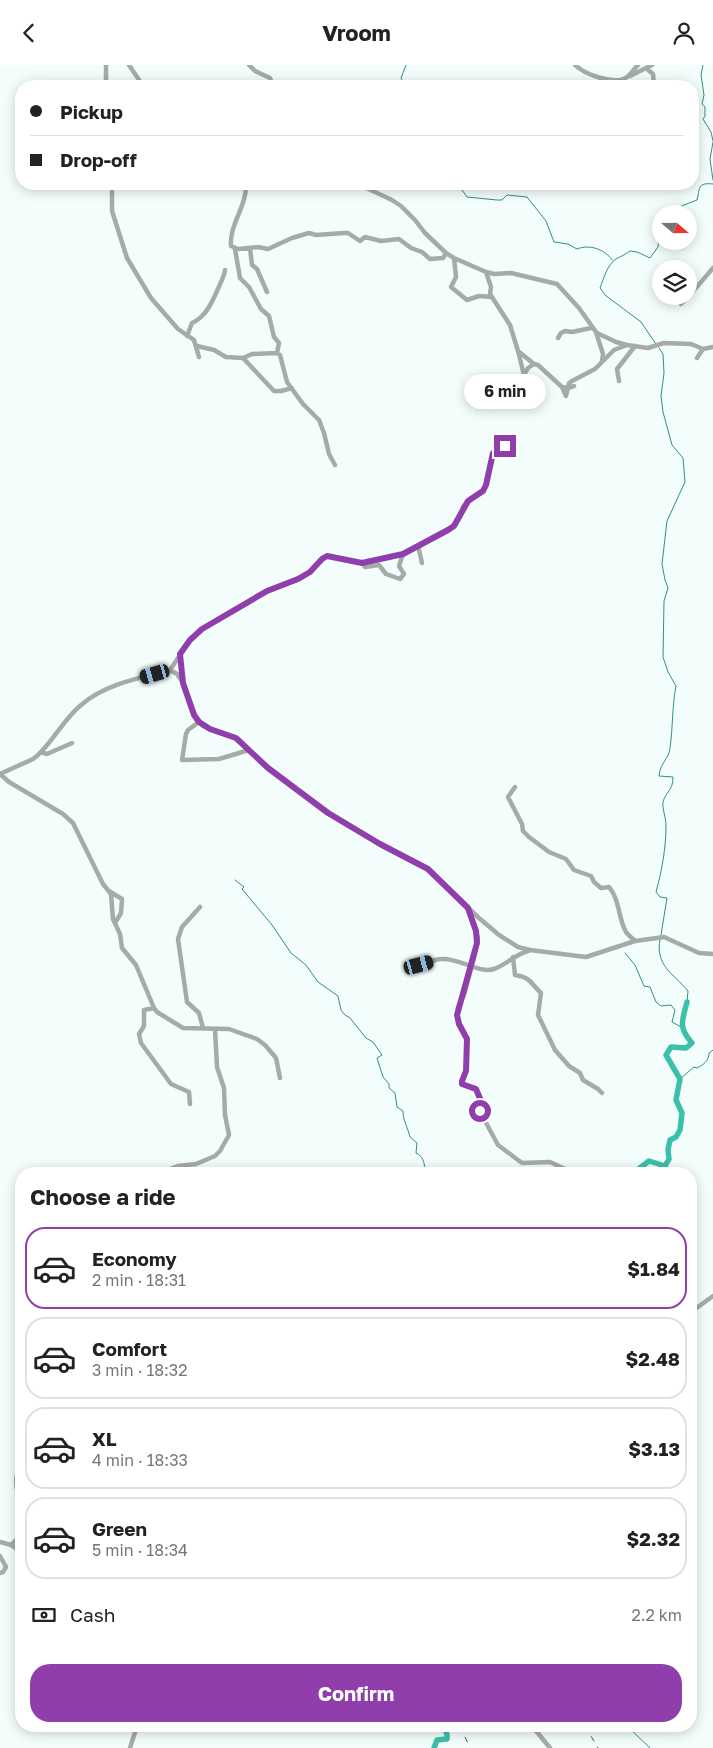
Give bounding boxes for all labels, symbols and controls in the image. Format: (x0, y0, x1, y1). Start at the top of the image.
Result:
icon: back (15, 19, 43, 47)
text: Vroom (322, 19, 391, 46)
icon: person (670, 19, 698, 47)
text: Pickup (60, 100, 123, 123)
text: Drop-off (60, 148, 137, 171)
north arrow (652, 205, 698, 250)
map controls (652, 205, 697, 305)
button: layers (652, 260, 697, 305)
callout: 6 min (464, 373, 546, 409)
text: 6 min (484, 381, 526, 401)
route end (494, 435, 516, 457)
car (138, 663, 171, 685)
car (402, 954, 435, 976)
route start (469, 1100, 491, 1122)
text: Choose a ride (30, 1183, 176, 1210)
icon: car (32, 1246, 77, 1291)
text: Economy (92, 1247, 177, 1270)
text: $1.84 (627, 1257, 680, 1280)
text: 2 min · 18:31 (92, 1270, 186, 1290)
icon: car (32, 1336, 77, 1381)
text: Comfort (92, 1337, 167, 1360)
text: $2.48 (626, 1347, 680, 1370)
text: 3 min · 18:32 (92, 1360, 187, 1380)
icon: car (32, 1426, 77, 1471)
text: XL (92, 1427, 117, 1450)
text: $3.13 (628, 1437, 680, 1460)
text: 4 min · 18:33 (92, 1450, 188, 1470)
icon: car (32, 1516, 77, 1561)
text: Green (92, 1517, 147, 1540)
text: $2.32 (626, 1527, 680, 1550)
text: 5 min · 18:34 (92, 1540, 188, 1560)
icon: cash (30, 1601, 58, 1629)
text: Cash (70, 1603, 115, 1626)
text: 2.2 km (631, 1605, 682, 1625)
button: Confirm (30, 1664, 682, 1722)

